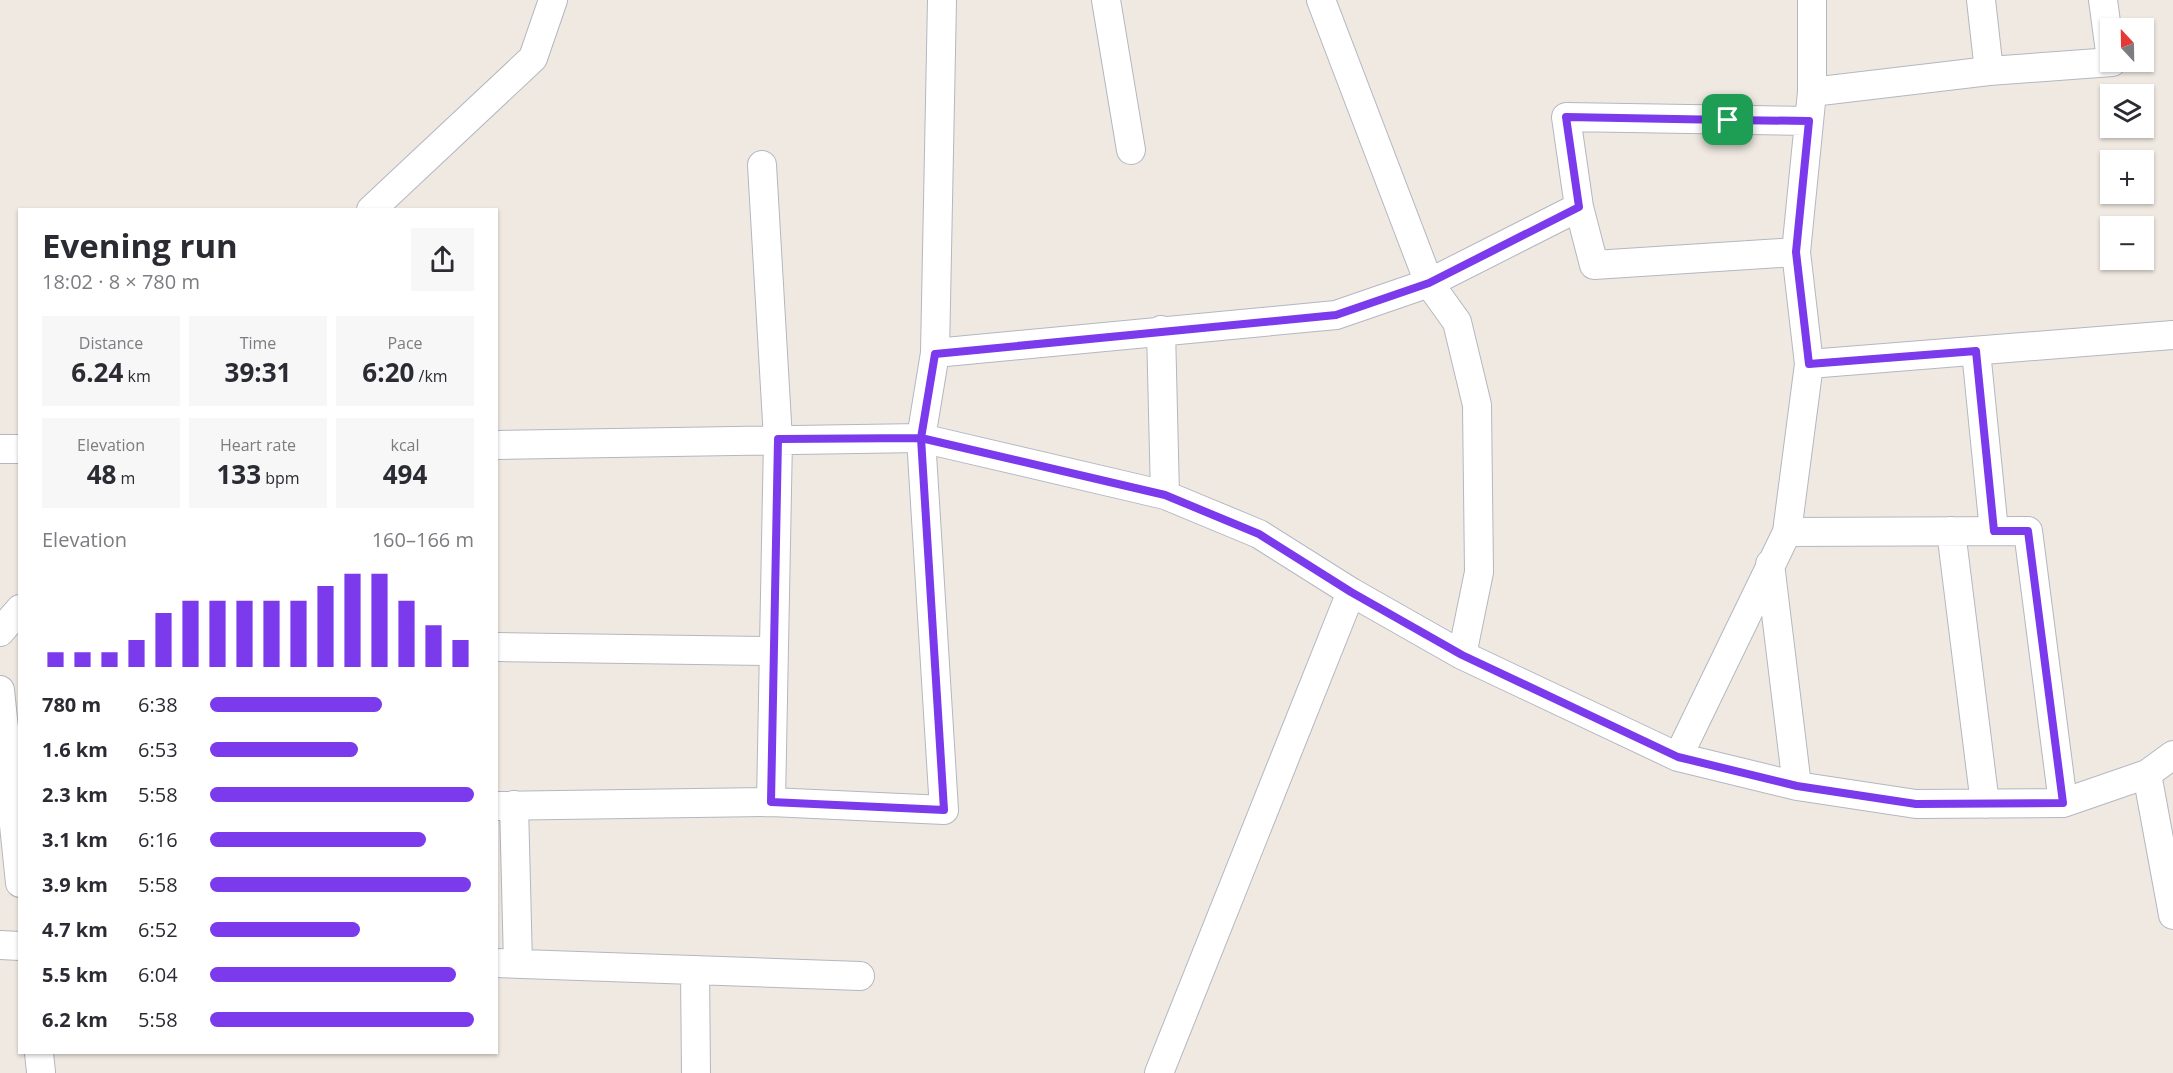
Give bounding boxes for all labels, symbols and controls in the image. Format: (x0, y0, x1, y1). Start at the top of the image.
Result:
north arrow (2100, 18, 2154, 72)
map controls (2100, 18, 2154, 270)
button: layers (2100, 84, 2154, 138)
pin (1702, 94, 1753, 145)
icon: arrive (1711, 103, 1744, 136)
button: + (2100, 150, 2154, 204)
button: − (2100, 216, 2154, 270)
text: Evening run (42, 223, 238, 268)
button: share (411, 228, 474, 291)
text: 18:02 · 8 × 780 m (42, 268, 200, 295)
text: Distance (79, 332, 143, 354)
text: Time (240, 332, 276, 354)
text: Pace (387, 332, 423, 354)
text: 6.24 (71, 354, 123, 390)
text: 39:31 (225, 354, 291, 390)
text: 6:20 (362, 354, 414, 390)
text: km (123, 365, 151, 387)
text: /km (414, 365, 448, 387)
text: Elevation (77, 434, 145, 456)
text: Heart rate (220, 434, 296, 456)
text: kcal (391, 434, 420, 456)
text: 48 (87, 456, 116, 492)
text: 133 (216, 456, 261, 492)
text: 494 (383, 456, 427, 492)
text: m (116, 467, 135, 489)
text: bpm (261, 467, 300, 489)
text: Elevation (42, 526, 127, 553)
text: 160–166 m (372, 526, 474, 553)
text: 780 m (42, 691, 101, 718)
text: 6:38 (138, 691, 178, 718)
text: 1.6 km (42, 736, 108, 763)
text: 6:53 (138, 736, 178, 763)
text: 2.3 km (42, 781, 108, 808)
text: 5:58 (138, 781, 178, 808)
text: 3.1 km (42, 826, 108, 853)
text: 6:16 (138, 826, 178, 853)
text: 3.9 km (42, 871, 108, 898)
text: 5:58 (138, 871, 178, 898)
text: 4.7 km (42, 916, 108, 943)
text: 6:52 (138, 916, 178, 943)
text: 5.5 km (42, 961, 108, 988)
text: 6:04 (138, 961, 178, 988)
text: 6.2 km (42, 1006, 108, 1033)
text: 5:58 (138, 1006, 178, 1033)

